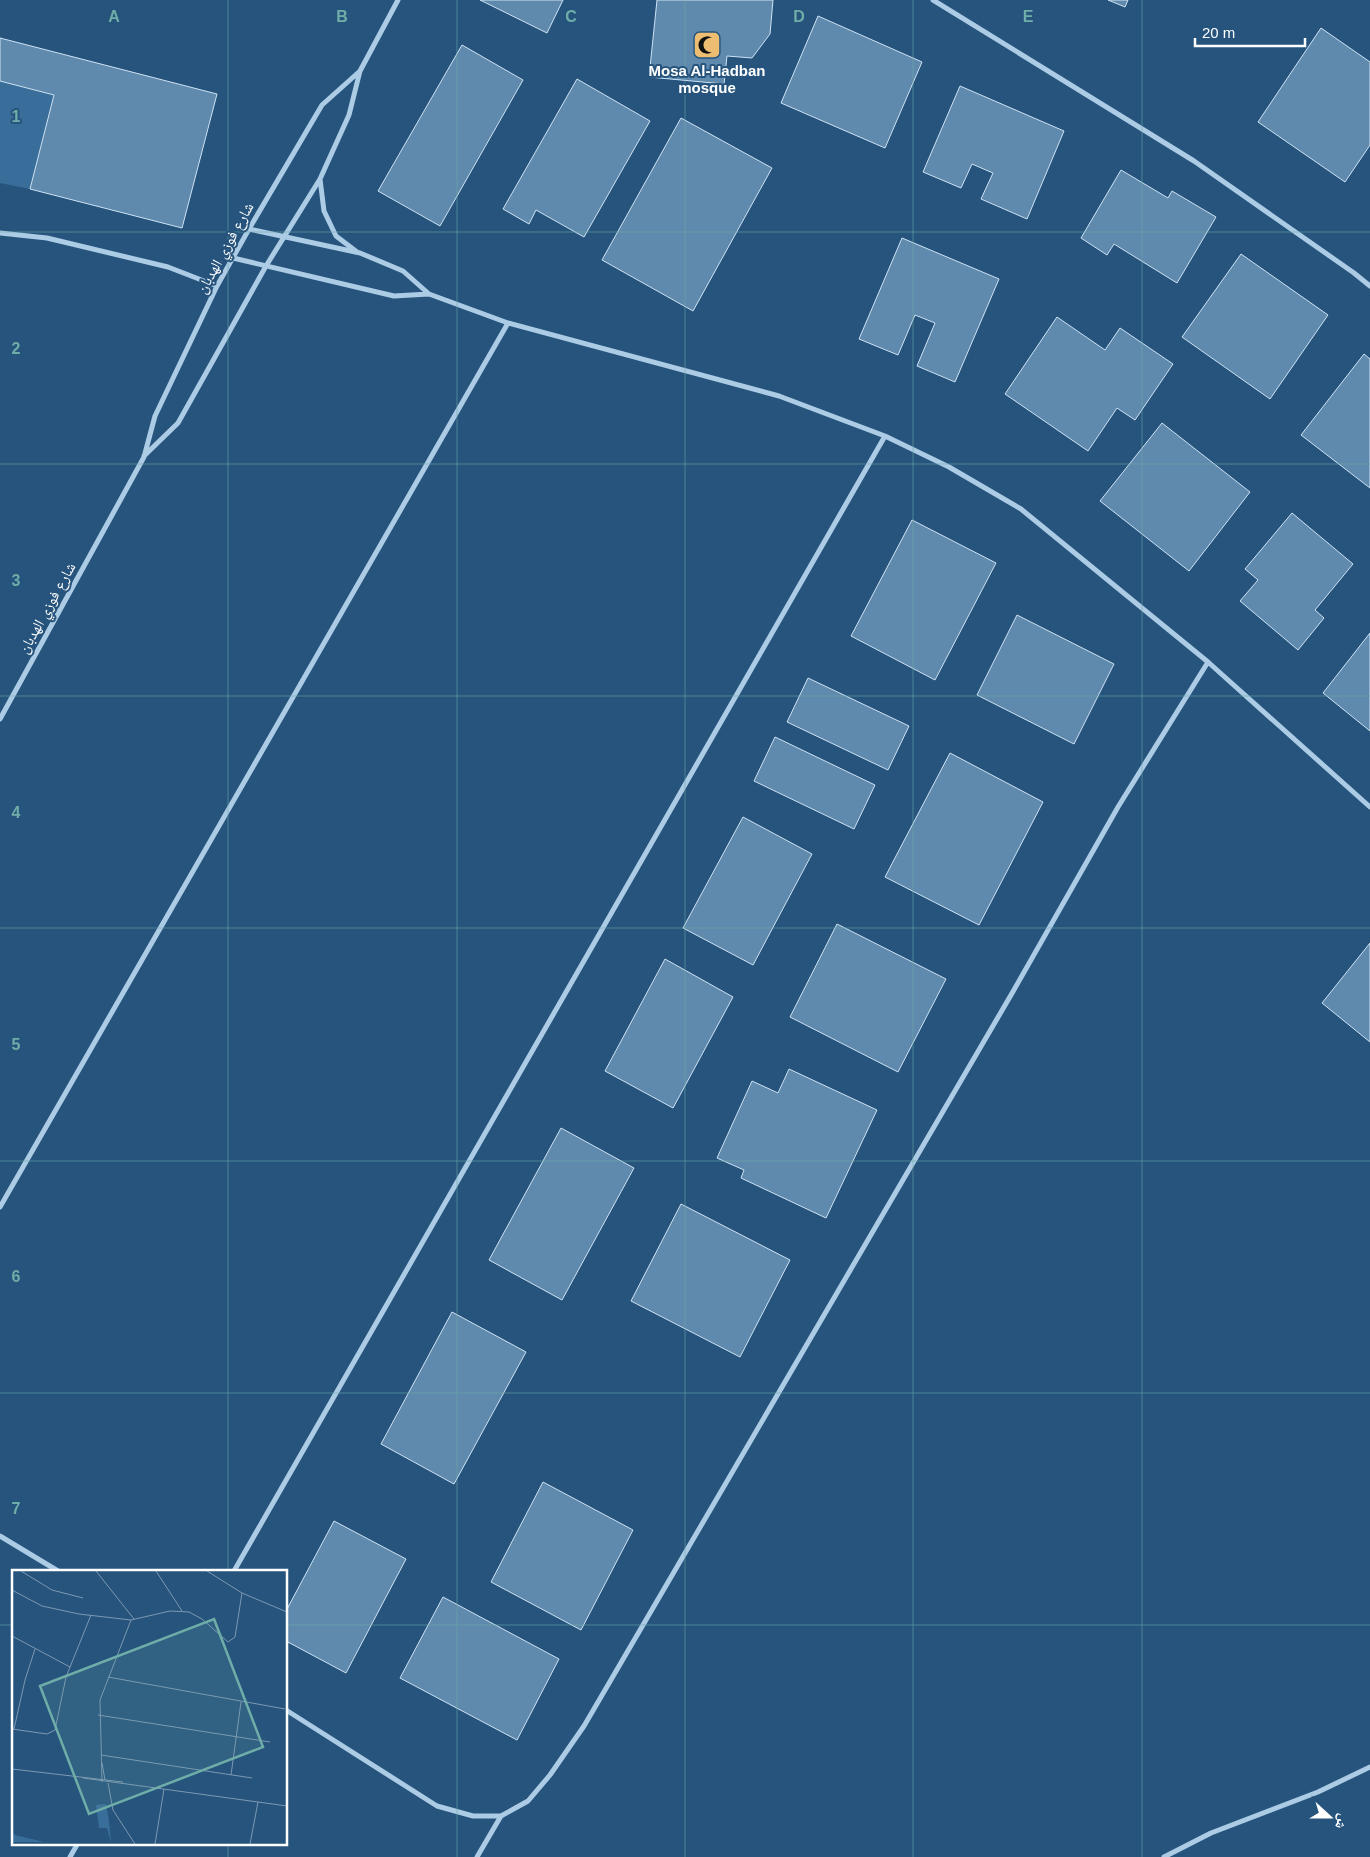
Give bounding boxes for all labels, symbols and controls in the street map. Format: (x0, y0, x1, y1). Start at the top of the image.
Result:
text: A (108, 8, 120, 25)
text: B (336, 8, 348, 25)
text: C (565, 8, 577, 25)
text: D (793, 8, 805, 25)
text: E (1023, 8, 1034, 25)
scale bar (1195, 15, 1305, 47)
text: 20 m (1202, 24, 1235, 41)
mosque icon: Mosa Al-Hadban mosque (692, 30, 722, 60)
place label: Mosa Al-Hadban mosque (649, 62, 765, 96)
text: 1 (12, 108, 21, 125)
street label: شارع فوزي الهدبان (193, 199, 260, 298)
text: 2 (12, 340, 21, 357)
street label: شارع فوزي الهدبان (15, 559, 82, 658)
text: 3 (12, 572, 21, 589)
text: 4 (12, 804, 21, 821)
text: 5 (12, 1036, 21, 1053)
text: 6 (12, 1268, 21, 1285)
text: 7 (12, 1500, 21, 1517)
inset map (12, 1570, 288, 1844)
north arrow (1305, 1792, 1355, 1842)
text: ش (1331, 1811, 1352, 1832)

